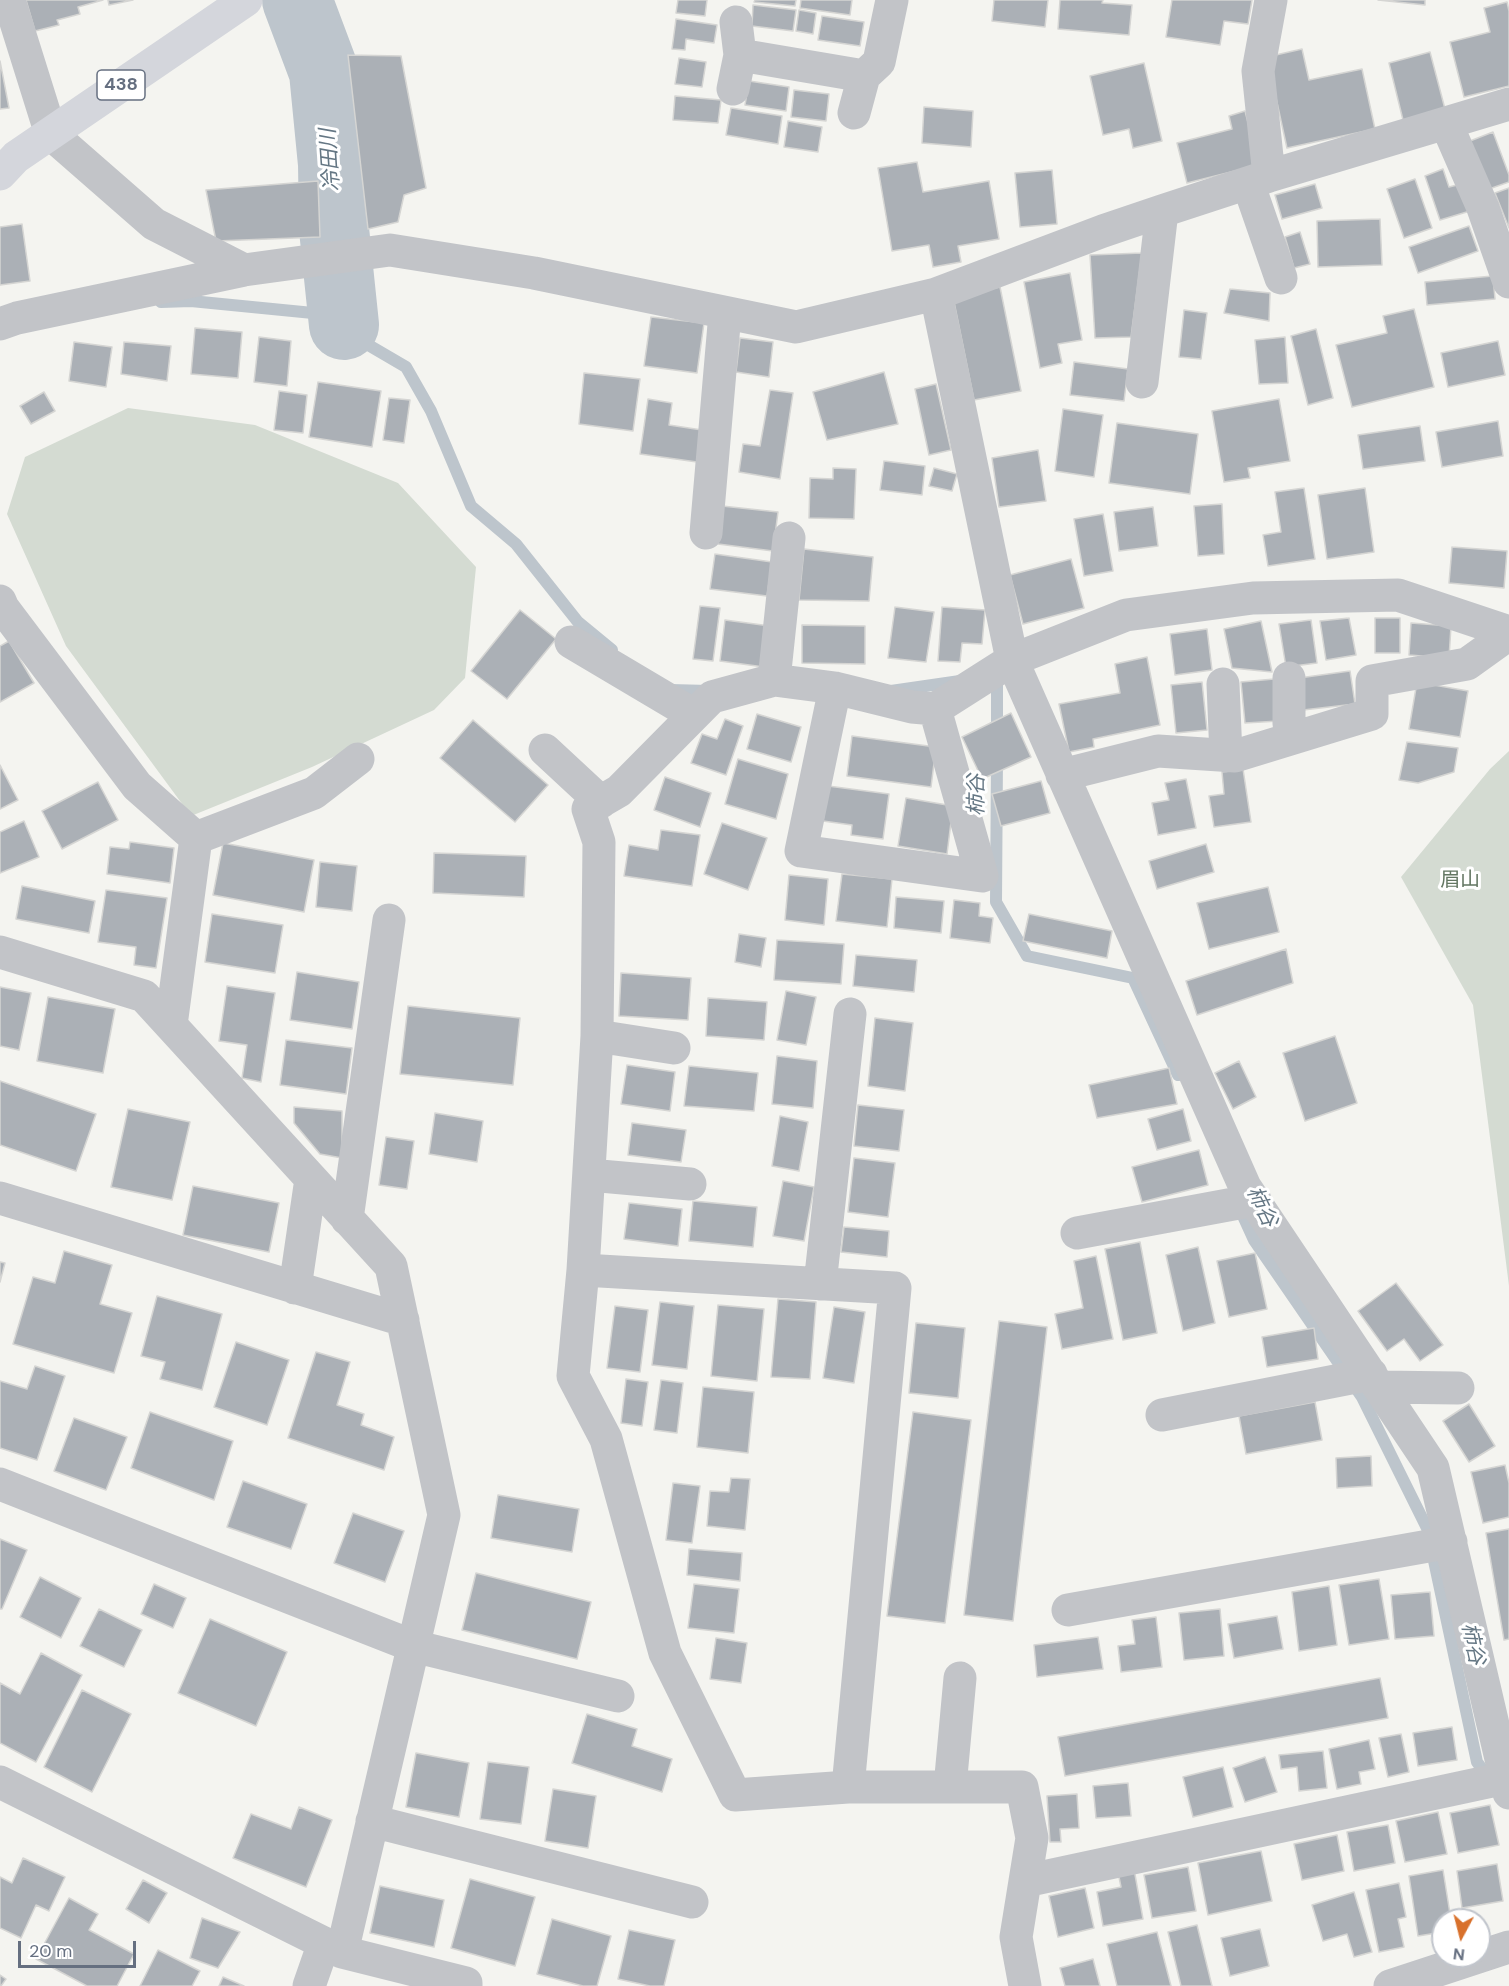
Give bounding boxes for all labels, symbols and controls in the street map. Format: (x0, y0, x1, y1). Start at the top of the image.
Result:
road number: 438 (97, 70, 145, 100)
water label: 冷田川 (316, 128, 346, 192)
water label: 柿谷 (964, 774, 990, 816)
park label: 眉山 (1440, 869, 1480, 893)
water label: 柿谷 (1240, 1183, 1282, 1231)
water label: 柿谷 (1455, 1621, 1489, 1667)
north arrow (1431, 1908, 1491, 1968)
scale bar (21, 1929, 140, 1967)
text: 20 m (29, 1939, 72, 1963)
text: N (1452, 1943, 1466, 1966)

